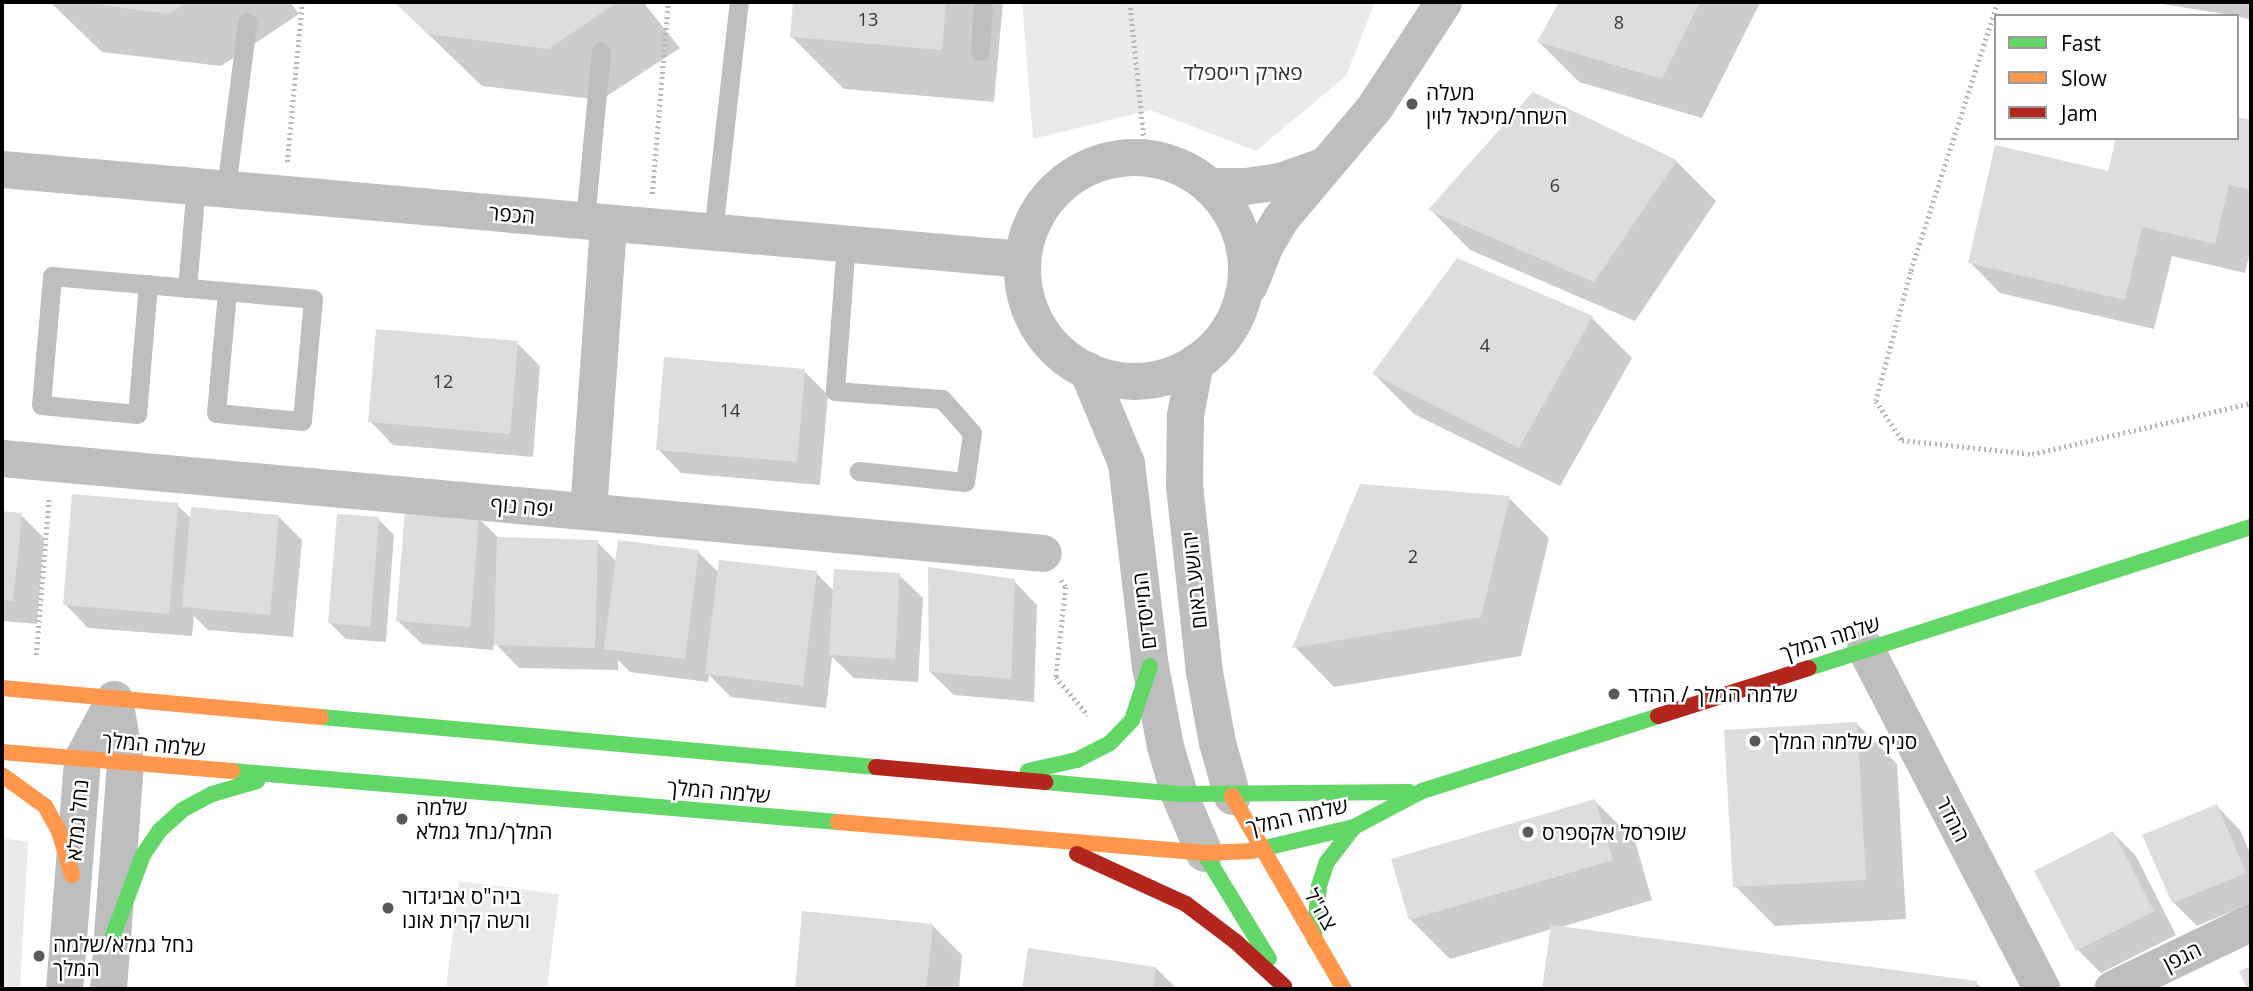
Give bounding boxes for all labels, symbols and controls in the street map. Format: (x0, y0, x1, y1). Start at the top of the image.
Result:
house number: 13 (858, 8, 878, 30)
house number: 8 (1614, 11, 1624, 33)
legend (1994, 14, 2239, 140)
text: Fast (2061, 29, 2101, 57)
park label: פארק רייספלד (1183, 59, 1303, 85)
text: Slow (2061, 64, 2107, 92)
place label: מעלה השחר/מיכאל לוין (1426, 79, 1567, 129)
marker: מעלה השחר/מיכאל לוין (1404, 96, 1420, 112)
text: Jam (2061, 99, 2098, 127)
house number: 6 (1550, 174, 1560, 196)
street label: הכפר (488, 199, 536, 229)
house number: 4 (1480, 334, 1490, 356)
house number: 12 (433, 370, 453, 392)
house number: 14 (720, 399, 740, 421)
street label: יפה נוף (489, 491, 555, 521)
street label: יהושע באום (1176, 530, 1212, 630)
house number: 2 (1408, 545, 1418, 567)
street label: המייסדים (1127, 571, 1161, 651)
street label: שלמה המלך (1777, 610, 1883, 666)
place label: שלמה המלך / ההדר (1628, 681, 1798, 707)
marker: שלמה המלך / ההדר (1606, 686, 1622, 702)
street label: שלמה המלך (101, 727, 207, 761)
place label: סניף שלמה המלך (1769, 728, 1917, 754)
marker: סניף שלמה המלך (1747, 733, 1763, 749)
street label: שלמה המלך (666, 774, 772, 808)
street label: נחל גמלא (61, 778, 93, 862)
street label: שלמה המלך (1244, 792, 1350, 840)
street label: ההדר (1931, 792, 1975, 846)
place label: שלמה המלך/נחל גמלא (416, 794, 552, 844)
marker: שלמה המלך/נחל גמלא (394, 811, 410, 827)
place label: שופרסל אקספרס (1542, 819, 1686, 845)
marker: שופרסל אקספרס (1520, 824, 1536, 840)
place label: ביה"ס אביגדור ורשה קרית אונו (402, 883, 530, 933)
street label: צה"ל (1299, 884, 1343, 934)
marker: ביה"ס אביגדור ורשה קרית אונו (380, 900, 396, 916)
place label: נחל גמלא/שלמה המלך (53, 931, 194, 981)
street label: הגפן (2159, 936, 2205, 976)
marker: נחל גמלא/שלמה המלך (31, 948, 47, 964)

